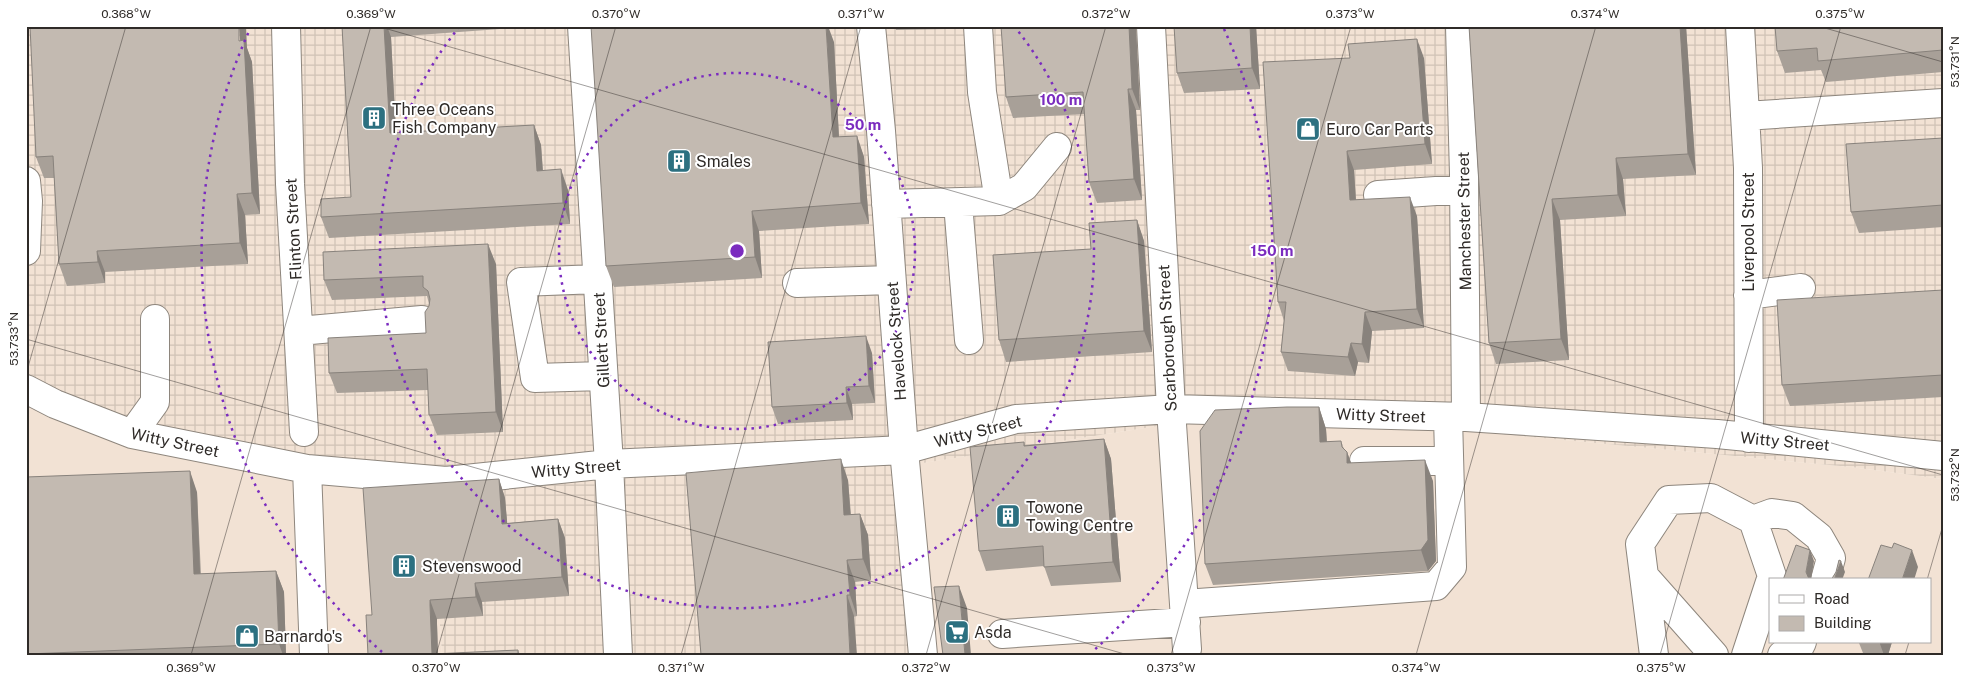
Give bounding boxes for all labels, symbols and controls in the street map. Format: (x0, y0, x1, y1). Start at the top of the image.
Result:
text: 0.368°W (101, 7, 151, 21)
text: 0.369°W (346, 7, 396, 21)
text: 0.370°W (592, 7, 641, 21)
text: 0.371°W (838, 7, 885, 21)
text: 0.372°W (1082, 7, 1131, 21)
text: 0.373°W (1326, 7, 1375, 21)
text: 0.374°W (1571, 7, 1620, 21)
text: 0.375°W (1815, 7, 1865, 21)
text: 53.731°N (1948, 36, 1962, 88)
text: 100 m (1040, 91, 1082, 108)
place label: Three Oceans Fish Company (392, 100, 497, 137)
building icon: Three Oceans Fish Company (361, 105, 387, 131)
text: 50 m (845, 116, 881, 133)
shop icon: Euro Car Parts (1295, 116, 1321, 142)
place label: Euro Car Parts (1326, 120, 1433, 139)
building icon: Smales (666, 148, 692, 174)
street label: Manchester Street (1454, 151, 1475, 291)
place label: Smales (696, 152, 751, 171)
street label: Liverpool Street (1739, 172, 1758, 292)
street label: Flinton Street (281, 177, 306, 280)
centre of rings (728, 242, 746, 260)
text: 150 m (1250, 242, 1294, 259)
street label: Scarborough Street (1154, 264, 1181, 412)
street label: Havelock Street (883, 281, 910, 401)
street label: Gillett Street (590, 292, 613, 388)
text: 53.733°N (7, 312, 21, 366)
street label: Witty Street (1336, 404, 1426, 427)
street label: Witty Street (932, 411, 1024, 452)
street label: Witty Street (129, 424, 221, 461)
street label: Witty Street (1739, 428, 1831, 455)
text: 53.732°N (1948, 448, 1962, 502)
street label: Witty Street (530, 455, 622, 482)
place label: Towone Towing Centre (1026, 498, 1133, 535)
building icon: Towone Towing Centre (995, 503, 1021, 529)
building icon: Stevenswood (391, 553, 417, 579)
place label: Stevenswood (422, 557, 521, 576)
legend (1769, 578, 1932, 644)
text: Road (1814, 590, 1850, 607)
text: Building (1814, 614, 1872, 631)
supermarket icon: Asda (944, 619, 970, 645)
shop icon: Barnardo's (234, 623, 260, 649)
place label: Asda (974, 623, 1012, 642)
place label: Barnardo's (264, 627, 342, 646)
text: 0.369°W (166, 661, 216, 675)
text: 0.370°W (412, 661, 461, 675)
text: 0.371°W (658, 661, 705, 675)
text: 0.372°W (902, 661, 951, 675)
text: 0.373°W (1147, 661, 1196, 675)
text: 0.374°W (1392, 661, 1441, 675)
text: 0.375°W (1636, 661, 1686, 675)

